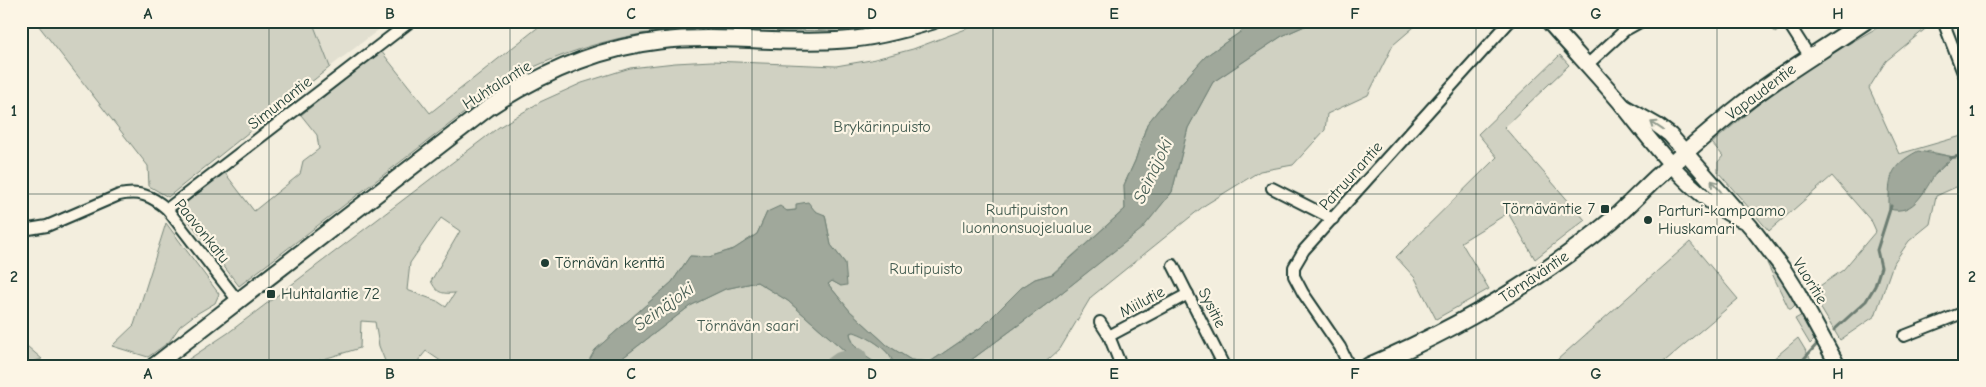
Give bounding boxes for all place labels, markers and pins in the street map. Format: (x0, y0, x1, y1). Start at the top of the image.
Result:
place label: Törnäväntie 7 (1502, 200, 1595, 218)
place label: Parturi-kampaamo Hiuskamari (1658, 202, 1786, 238)
marker: Törnäväntie 7 (1599, 203, 1611, 215)
marker: Parturi-kampaamo Hiuskamari (1642, 214, 1654, 226)
place label: Törnävän kenttä (555, 254, 665, 272)
marker: Törnävän kenttä (539, 257, 551, 269)
place label: Huhtalantie 72 (281, 285, 380, 303)
marker: Huhtalantie 72 (265, 288, 277, 300)

